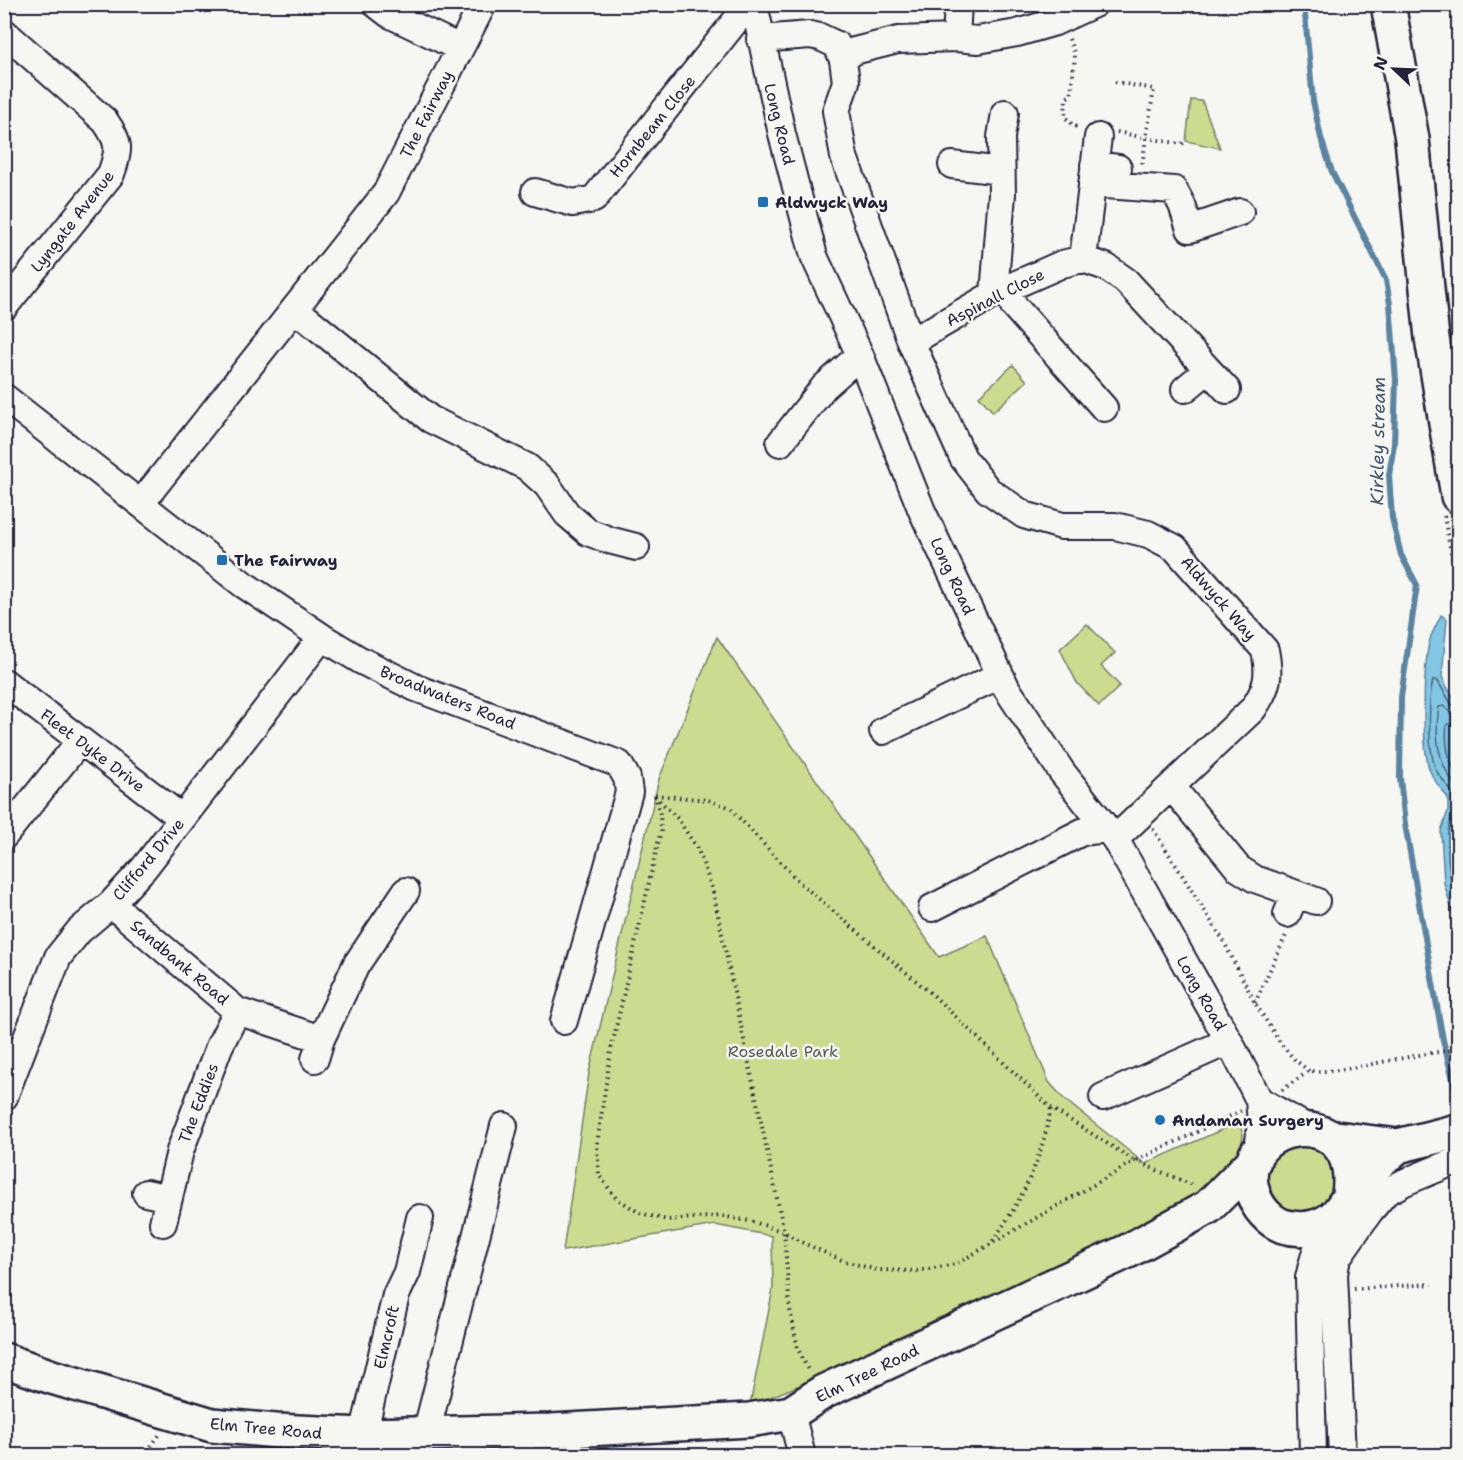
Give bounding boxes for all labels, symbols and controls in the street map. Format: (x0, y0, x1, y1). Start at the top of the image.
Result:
north arrow (1364, 39, 1424, 99)
text: N (1369, 53, 1393, 73)
street label: The Fairway (395, 67, 458, 162)
street label: Hornbeam Close (605, 71, 700, 182)
street label: Long Road (759, 81, 800, 167)
street label: Lyngate Avenue (26, 166, 119, 277)
place label: Aldwyck Way (775, 192, 888, 213)
marker: Aldwyck Way (756, 195, 770, 209)
street label: Aspinall Close (943, 264, 1048, 331)
water label: Kirkley stream (1365, 376, 1391, 506)
street label: Long Road (925, 534, 980, 618)
place label: The Fairway (234, 550, 337, 571)
street label: Aldwyck Way (1176, 552, 1261, 645)
marker: The Fairway (215, 553, 229, 567)
street label: Broadwaters Road (377, 661, 519, 734)
street label: Fleet Dyke Drive (36, 704, 149, 797)
street label: Clifford Drive (108, 814, 189, 905)
street label: Sandbank Road (126, 915, 233, 1010)
street label: Long Road (1172, 952, 1231, 1035)
park label: Rosedale Park (728, 1041, 838, 1062)
street label: The Eddies (174, 1060, 223, 1146)
place label: Andaman Surgery (1172, 1110, 1324, 1131)
marker: Andaman Surgery (1153, 1113, 1167, 1127)
street label: Elmcroft (369, 1303, 404, 1371)
street label: Elm Tree Road (812, 1339, 922, 1408)
street label: Elm Tree Road (209, 1413, 323, 1444)

